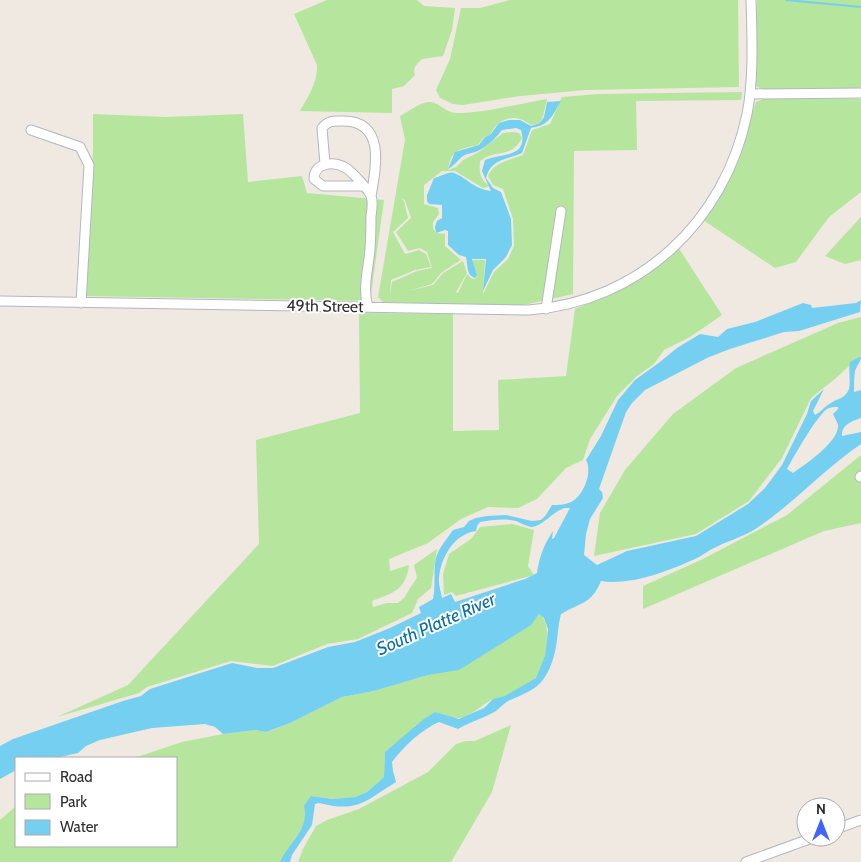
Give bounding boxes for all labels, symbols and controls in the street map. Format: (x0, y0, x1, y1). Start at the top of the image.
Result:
street label: 49th Street (286, 296, 364, 316)
water label: South Platte River (373, 587, 500, 660)
legend (15, 757, 178, 847)
text: Road (60, 768, 93, 786)
text: Park (60, 793, 87, 811)
north arrow (796, 797, 846, 847)
text: N (816, 800, 826, 818)
text: Water (60, 818, 98, 836)

